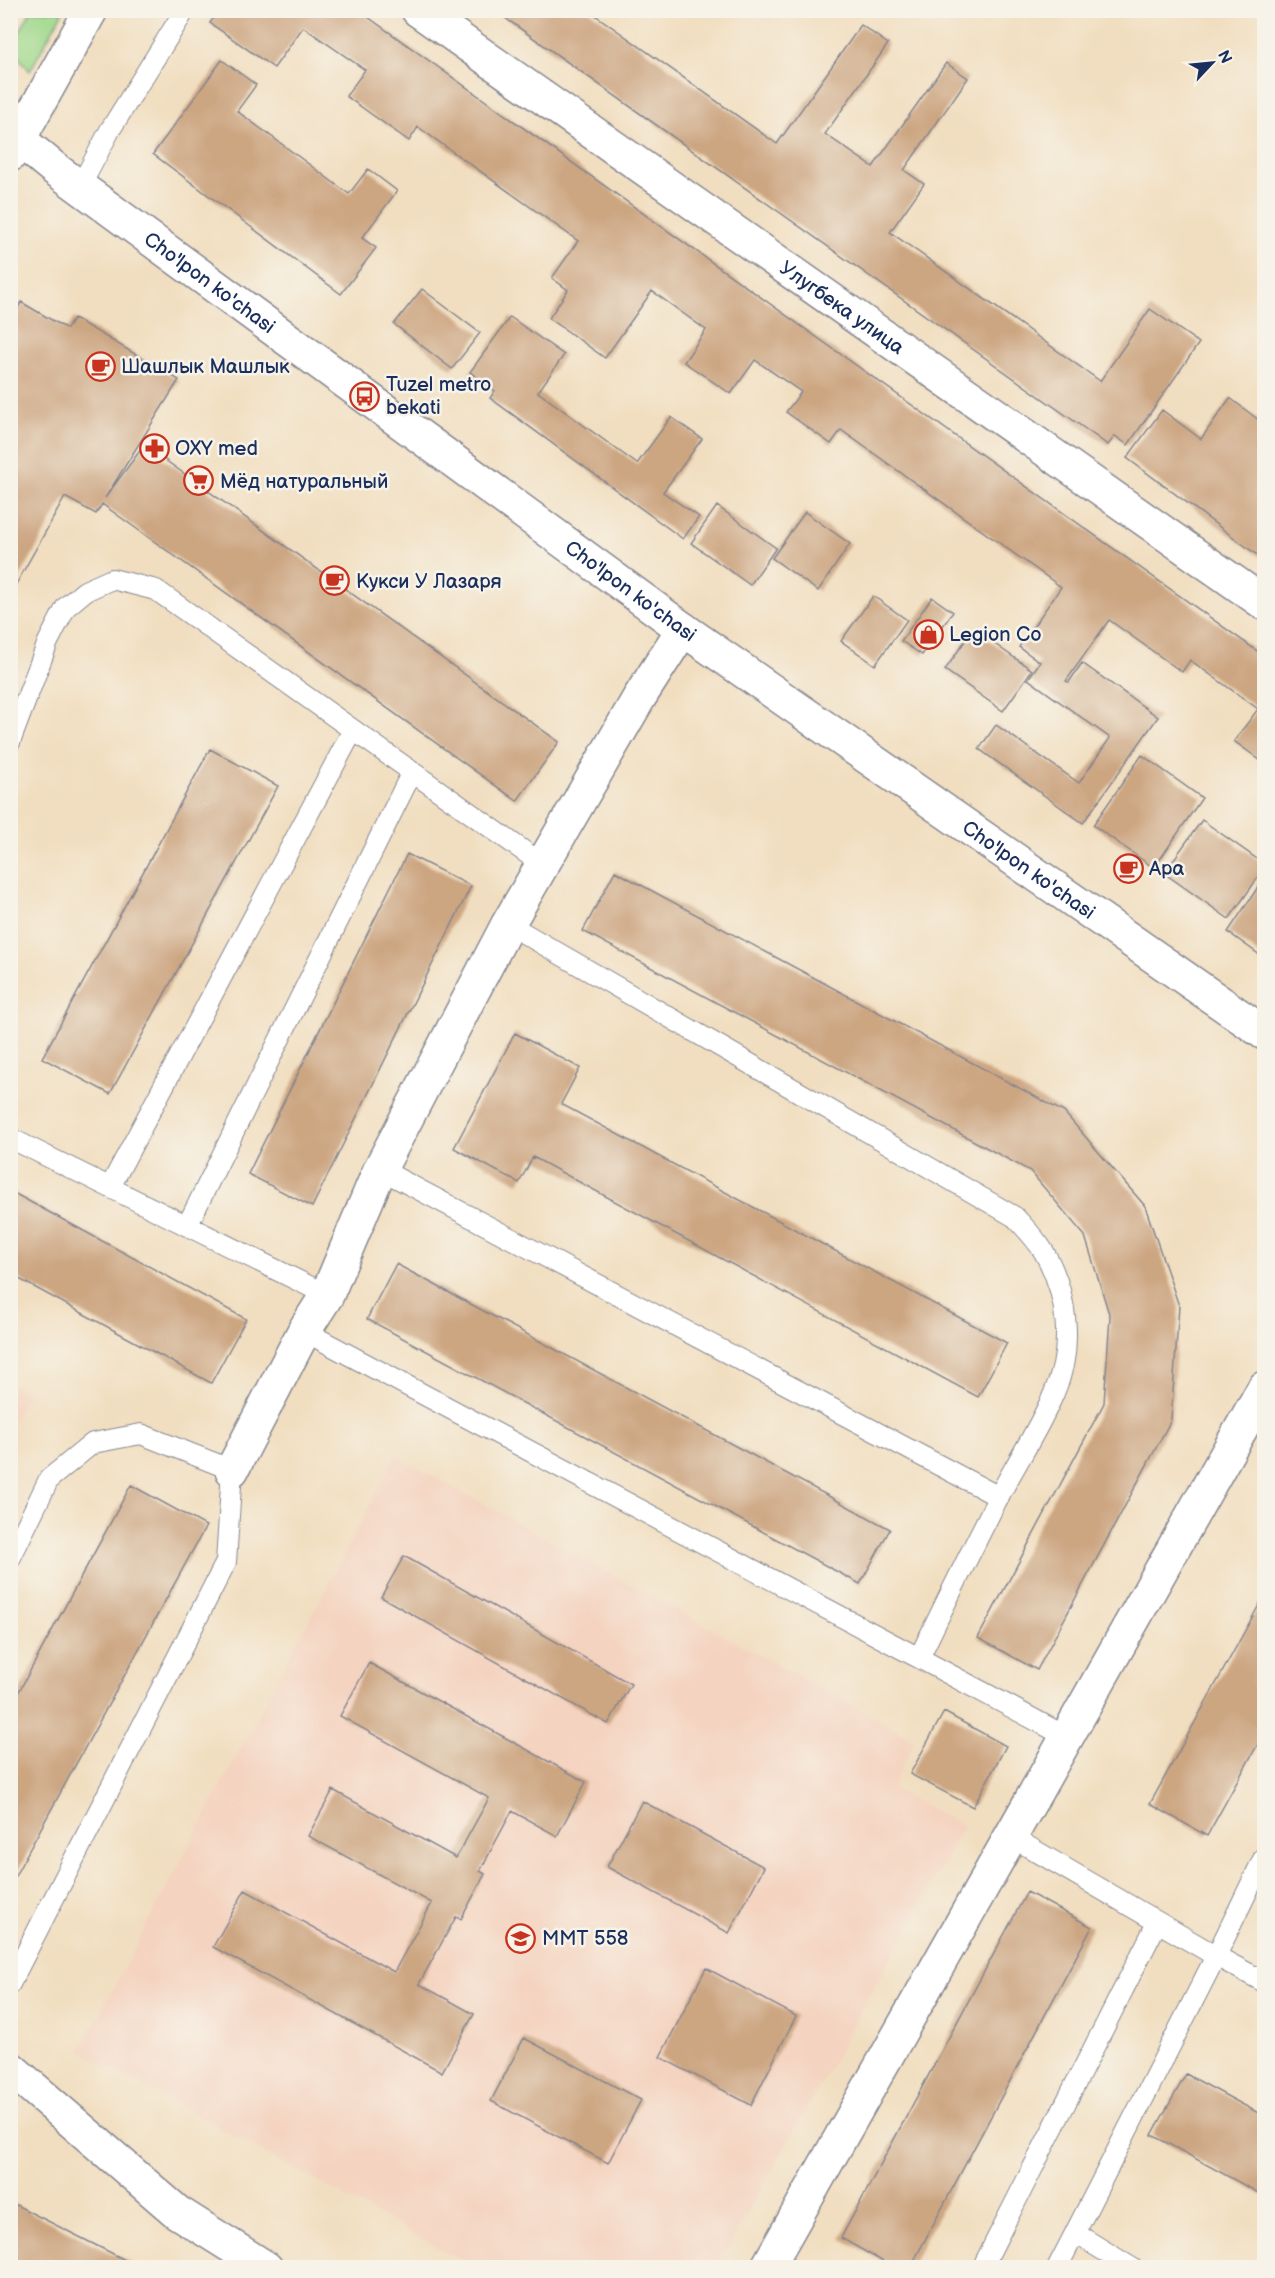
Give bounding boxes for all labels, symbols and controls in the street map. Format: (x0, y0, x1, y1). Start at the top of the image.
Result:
north arrow (1182, 33, 1242, 93)
text: N (1213, 48, 1235, 67)
street label: Cho'lpon ko'chasi (139, 227, 279, 339)
street label: Улугбека улица (775, 256, 909, 360)
cafe icon: Шашлык Машлык (84, 350, 116, 382)
place label: Шашлык Машлык (121, 355, 290, 379)
place label: Tuzel metro bekati (386, 373, 491, 420)
bus stop icon: Tuzel metro bekati (349, 380, 381, 412)
pharmacy icon: OXY med (138, 432, 170, 464)
place label: OXY med (175, 437, 258, 461)
supermarket icon: Мёд натуральный (183, 465, 215, 497)
place label: Мёд натуральный (220, 470, 388, 494)
street label: Cho'lpon ko'chasi (560, 536, 700, 647)
cafe icon: Кукси У Лазаря (319, 565, 351, 597)
place label: Кукси У Лазаря (356, 570, 502, 594)
shop icon: Legion Co (912, 618, 944, 650)
place label: Legion Co (949, 623, 1042, 647)
street label: Cho'lpon ko'chasi (957, 816, 1099, 925)
cafe icon: Ара (1112, 852, 1144, 884)
place label: Ара (1148, 857, 1184, 881)
school or university icon: MMT 558 (505, 1922, 537, 1954)
place label: MMT 558 (542, 1927, 629, 1951)

